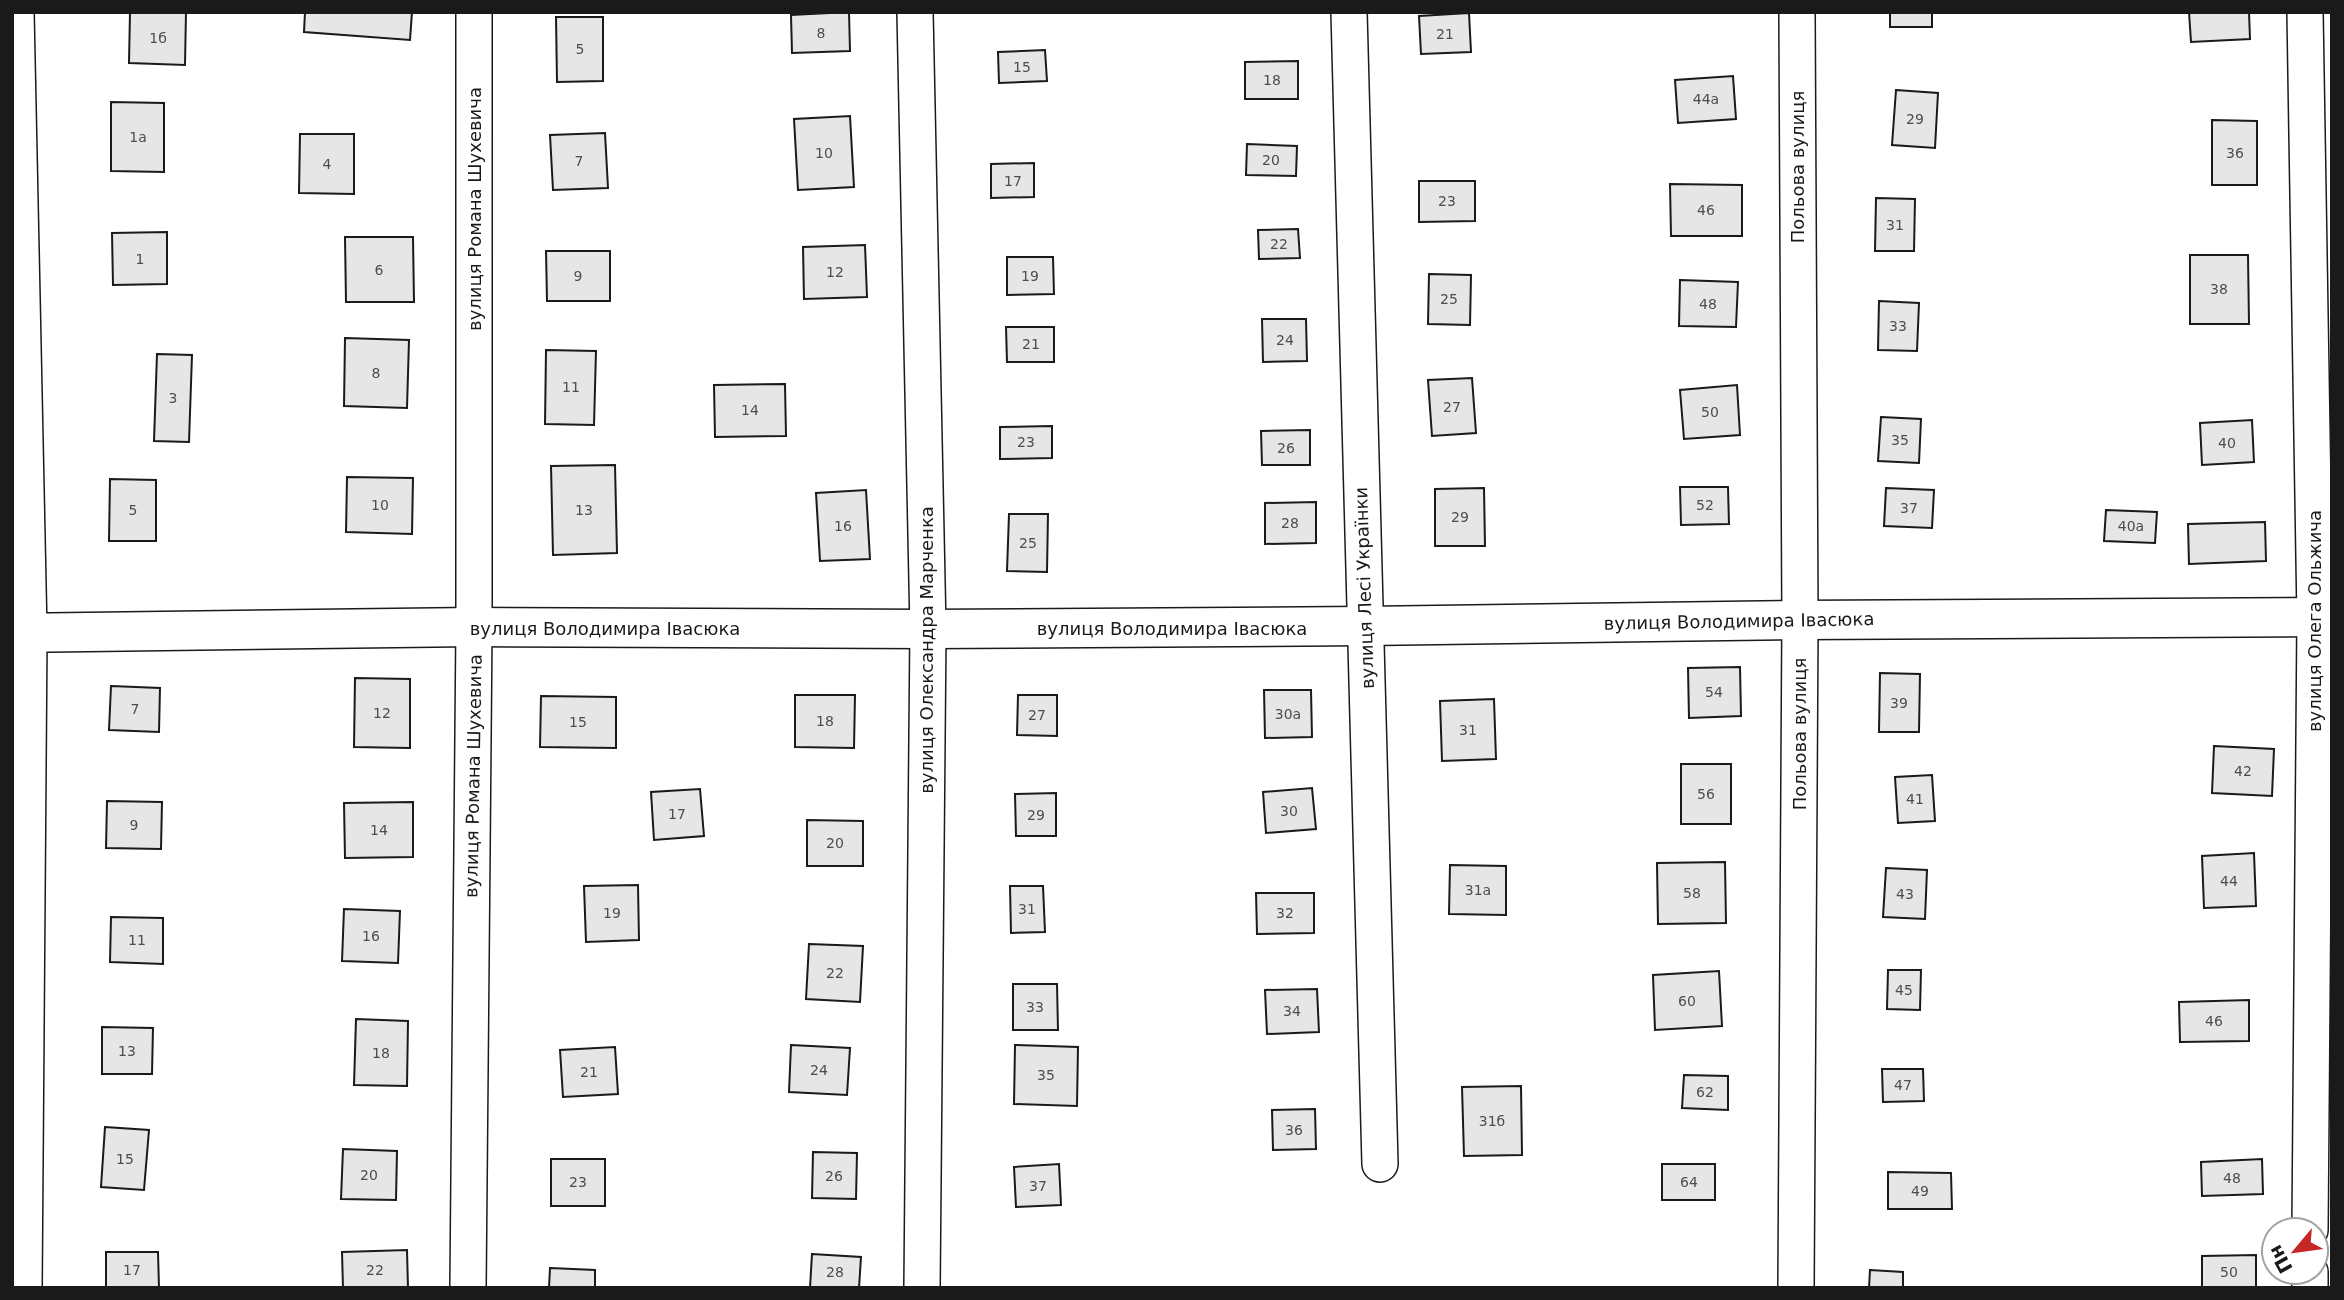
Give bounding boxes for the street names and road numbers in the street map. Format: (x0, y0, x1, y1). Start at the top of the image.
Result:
street label: вулиця Романа Шухевича (464, 87, 485, 331)
street label: Польова вулиця (1787, 91, 1808, 243)
street label: вулиця Лесі Українки (1350, 487, 1378, 689)
street label: вулиця Олександра Марченка (916, 506, 937, 794)
street label: вулиця Олега Ольжича (2304, 510, 2325, 732)
street label: вулиця Володимира Івасюка (1604, 608, 1874, 634)
street label: вулиця Володимира Івасюка (470, 618, 740, 639)
street label: вулиця Володимира Івасюка (1037, 618, 1307, 639)
street label: вулиця Романа Шухевича (460, 654, 486, 898)
street label: Польова вулиця (1789, 658, 1810, 810)

